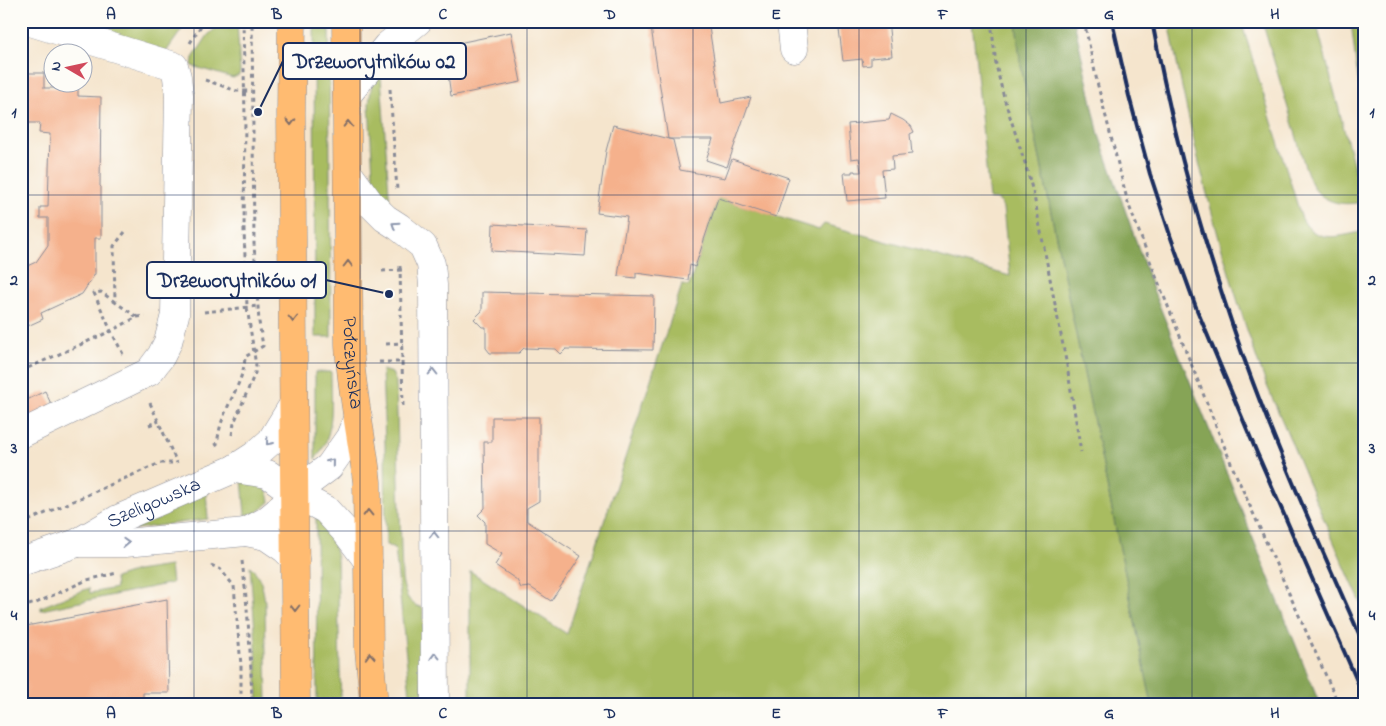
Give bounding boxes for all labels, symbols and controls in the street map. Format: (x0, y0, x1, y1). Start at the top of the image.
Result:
text: A (106, 3, 116, 27)
text: B (271, 3, 283, 27)
text: C (439, 3, 448, 27)
text: D (603, 3, 616, 27)
text: E (771, 3, 781, 27)
text: F (937, 3, 949, 27)
text: G (1104, 3, 1114, 27)
text: H (1270, 3, 1280, 27)
north arrow (42, 42, 92, 92)
callout: Drzeworytników 02 (283, 43, 466, 79)
text: Drzeworytników 02 (292, 48, 456, 80)
text: N (46, 60, 68, 73)
text: 1 (11, 101, 17, 125)
text: 1 (1369, 101, 1375, 125)
one-way arrow (286, 118, 296, 126)
one-way arrow (342, 120, 353, 128)
one-way arrow (392, 222, 401, 232)
one-way arrow (343, 260, 353, 268)
callout: Drzeworytników 01 (147, 262, 326, 298)
text: Drzeworytników 01 (157, 267, 317, 299)
text: 2 (9, 269, 18, 293)
text: 2 (1367, 269, 1376, 293)
one-way arrow (287, 316, 298, 324)
street label: Połczyńska (334, 316, 371, 411)
one-way arrow (428, 368, 438, 376)
one-way arrow (265, 436, 274, 445)
text: 3 (10, 437, 18, 461)
text: 3 (1368, 437, 1376, 461)
one-way arrow (326, 459, 335, 468)
street label: Szeligowska (102, 470, 206, 537)
one-way arrow (362, 508, 373, 516)
one-way arrow (429, 530, 439, 538)
one-way arrow (122, 537, 130, 548)
text: 4 (10, 604, 18, 628)
one-way arrow (290, 604, 300, 612)
text: 4 (1368, 604, 1376, 628)
one-way arrow (364, 652, 375, 660)
one-way arrow (430, 652, 440, 660)
text: A (106, 702, 116, 726)
text: B (271, 702, 283, 726)
text: C (439, 702, 448, 726)
text: D (603, 702, 616, 726)
text: E (771, 702, 781, 726)
text: F (937, 702, 949, 726)
text: G (1104, 702, 1114, 726)
text: H (1270, 702, 1280, 726)

